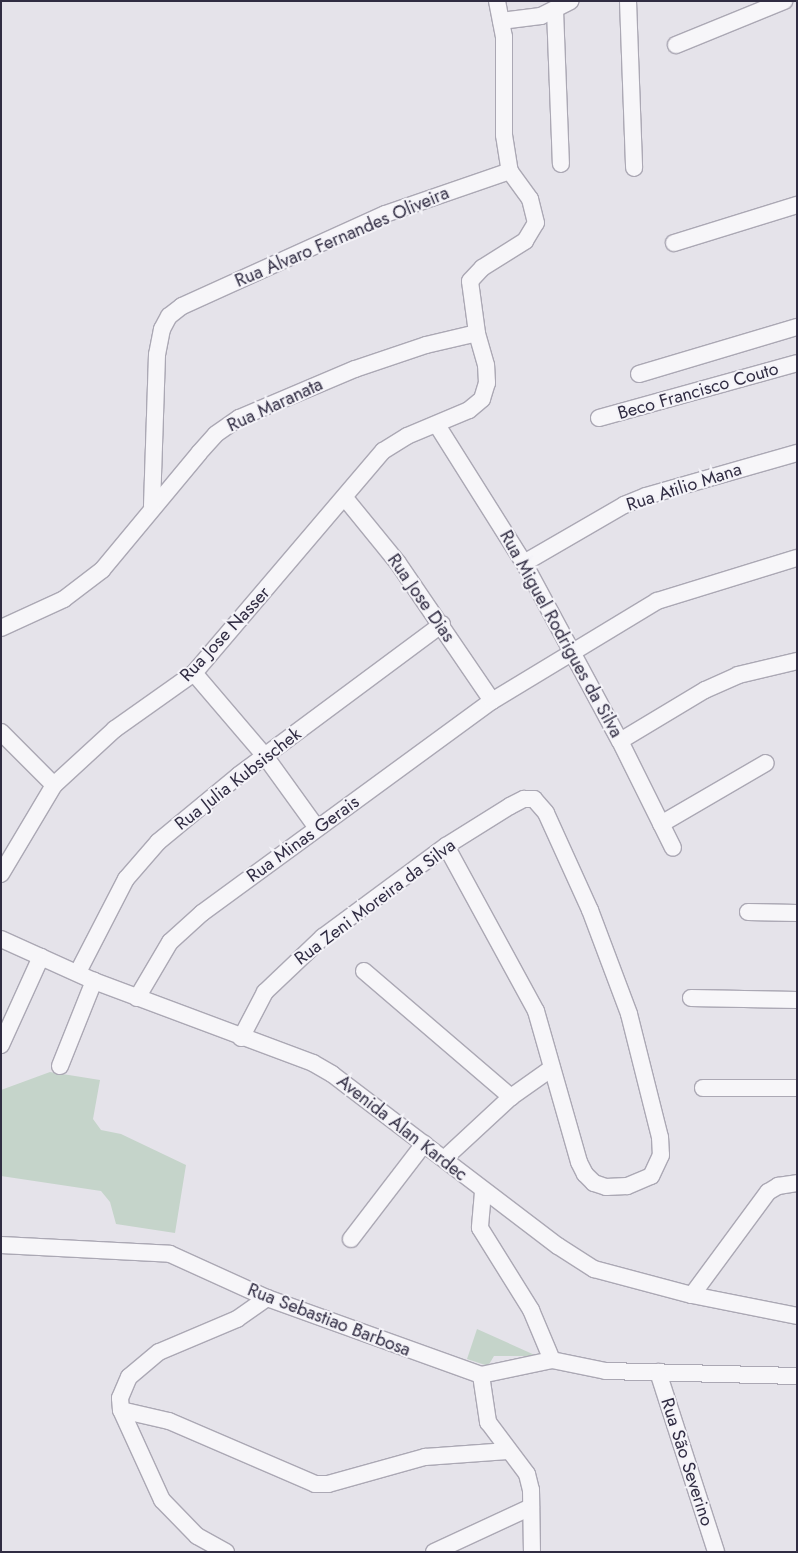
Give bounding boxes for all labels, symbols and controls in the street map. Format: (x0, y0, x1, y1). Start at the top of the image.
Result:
street label: Rua Alvaro Fernandes Oliveira (232, 182, 452, 292)
street label: Beco Francisco Couto (615, 358, 781, 424)
street label: Rua Maranata (224, 374, 326, 436)
street label: Rua Atilio Mana (624, 458, 744, 516)
street label: Rua Miguel Rodrigues da Silva (495, 527, 627, 741)
street label: Rua Jose Dias (383, 550, 459, 646)
street label: Rua Jose Nasser (175, 582, 275, 686)
street label: Rua Julia Kubsischek (171, 723, 305, 835)
street label: Rua Minas Gerais (243, 791, 363, 887)
street label: Rua Zeni Moreira da Silva (290, 834, 460, 970)
street label: Avenida Alan Kardec (333, 1071, 471, 1185)
street label: Rua Sebastiao Barbosa (245, 1279, 413, 1361)
street label: Rua São Severino (656, 1395, 718, 1529)

